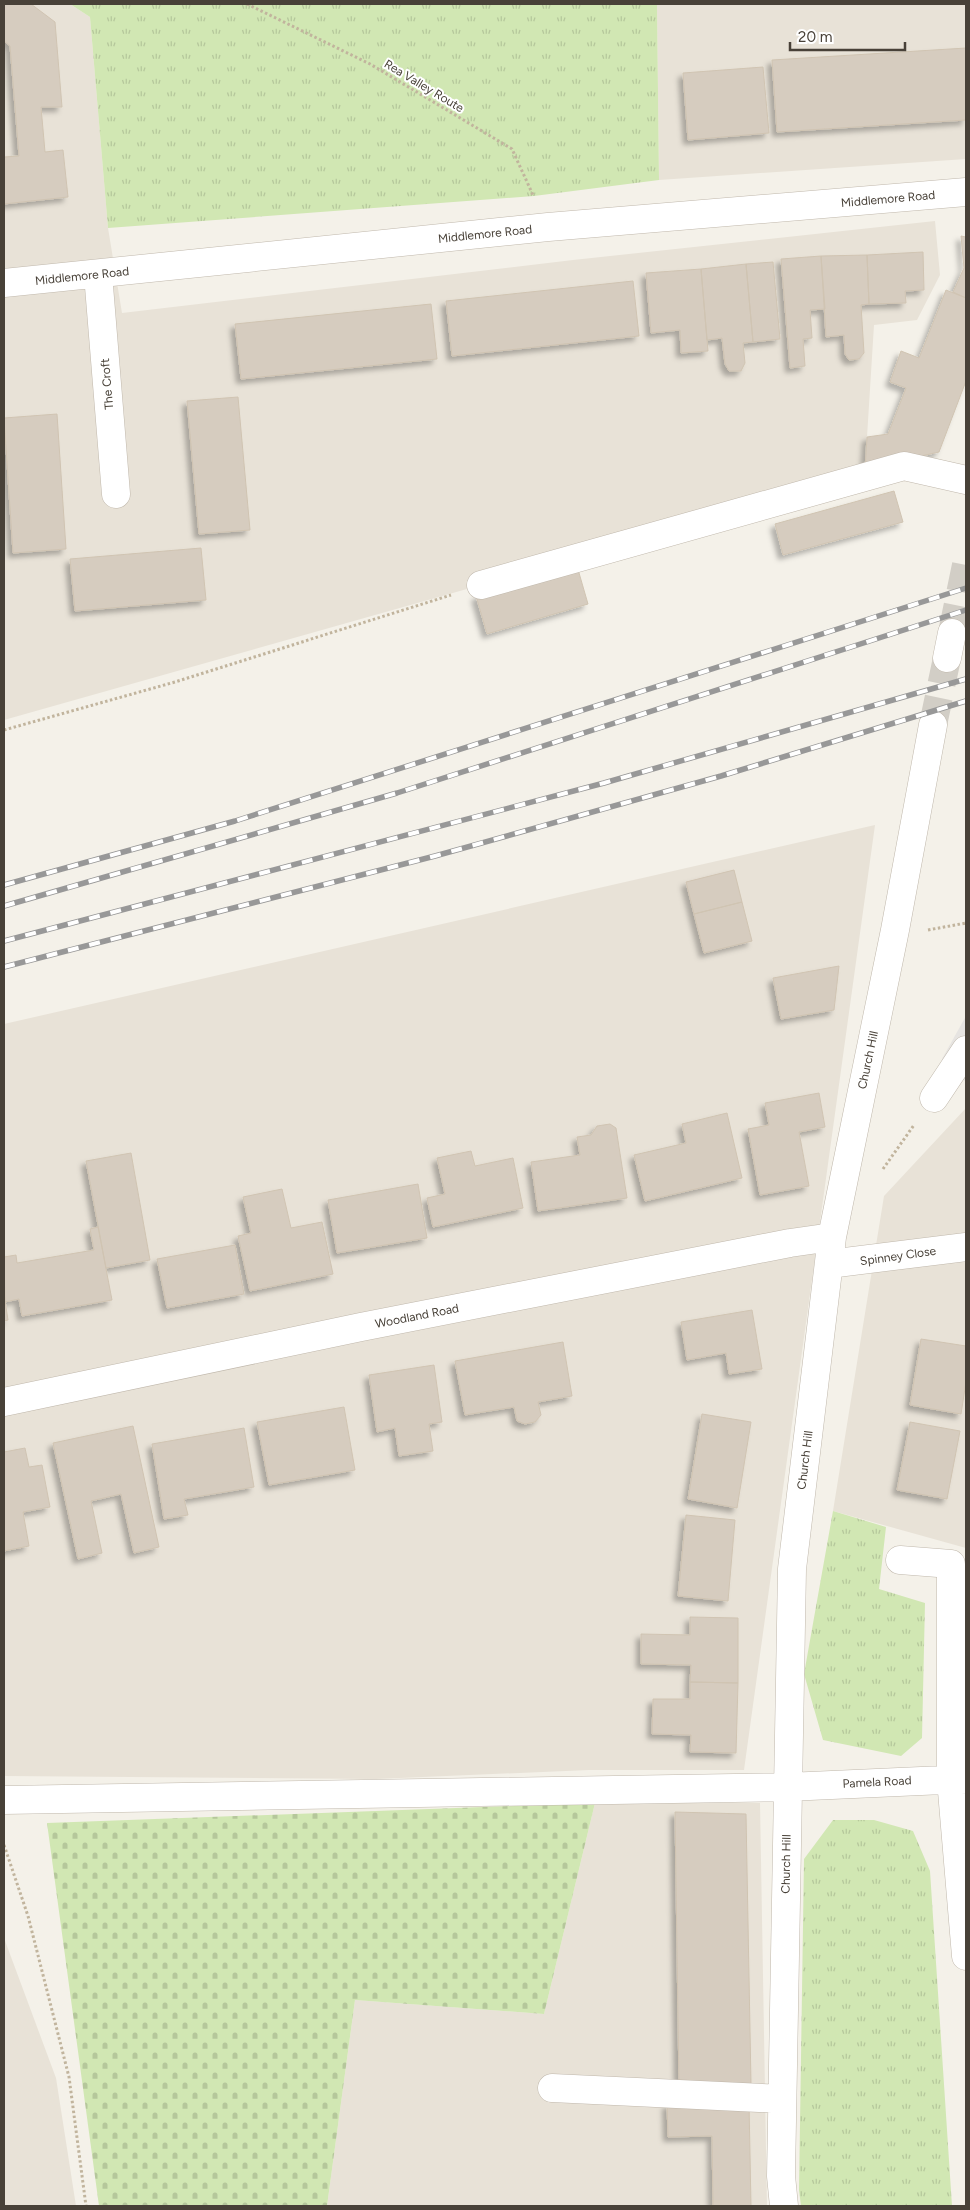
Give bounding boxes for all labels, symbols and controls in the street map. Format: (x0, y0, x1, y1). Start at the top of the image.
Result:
scale bar (790, 20, 905, 52)
text: 20 m (798, 28, 832, 46)
street label: Rea Valley Route (382, 57, 467, 115)
street label: Middlemore Road (840, 188, 936, 210)
street label: Middlemore Road (437, 222, 533, 246)
street label: Middlemore Road (34, 264, 130, 288)
street label: The Croft (98, 357, 116, 410)
street label: Church Hill (855, 1030, 881, 1090)
street label: Spinney Close (859, 1244, 937, 1268)
street label: Woodland Road (374, 1301, 460, 1331)
street label: Church Hill (794, 1430, 816, 1490)
street label: Pamela Road (842, 1773, 912, 1791)
street label: Church Hill (778, 1834, 794, 1894)

